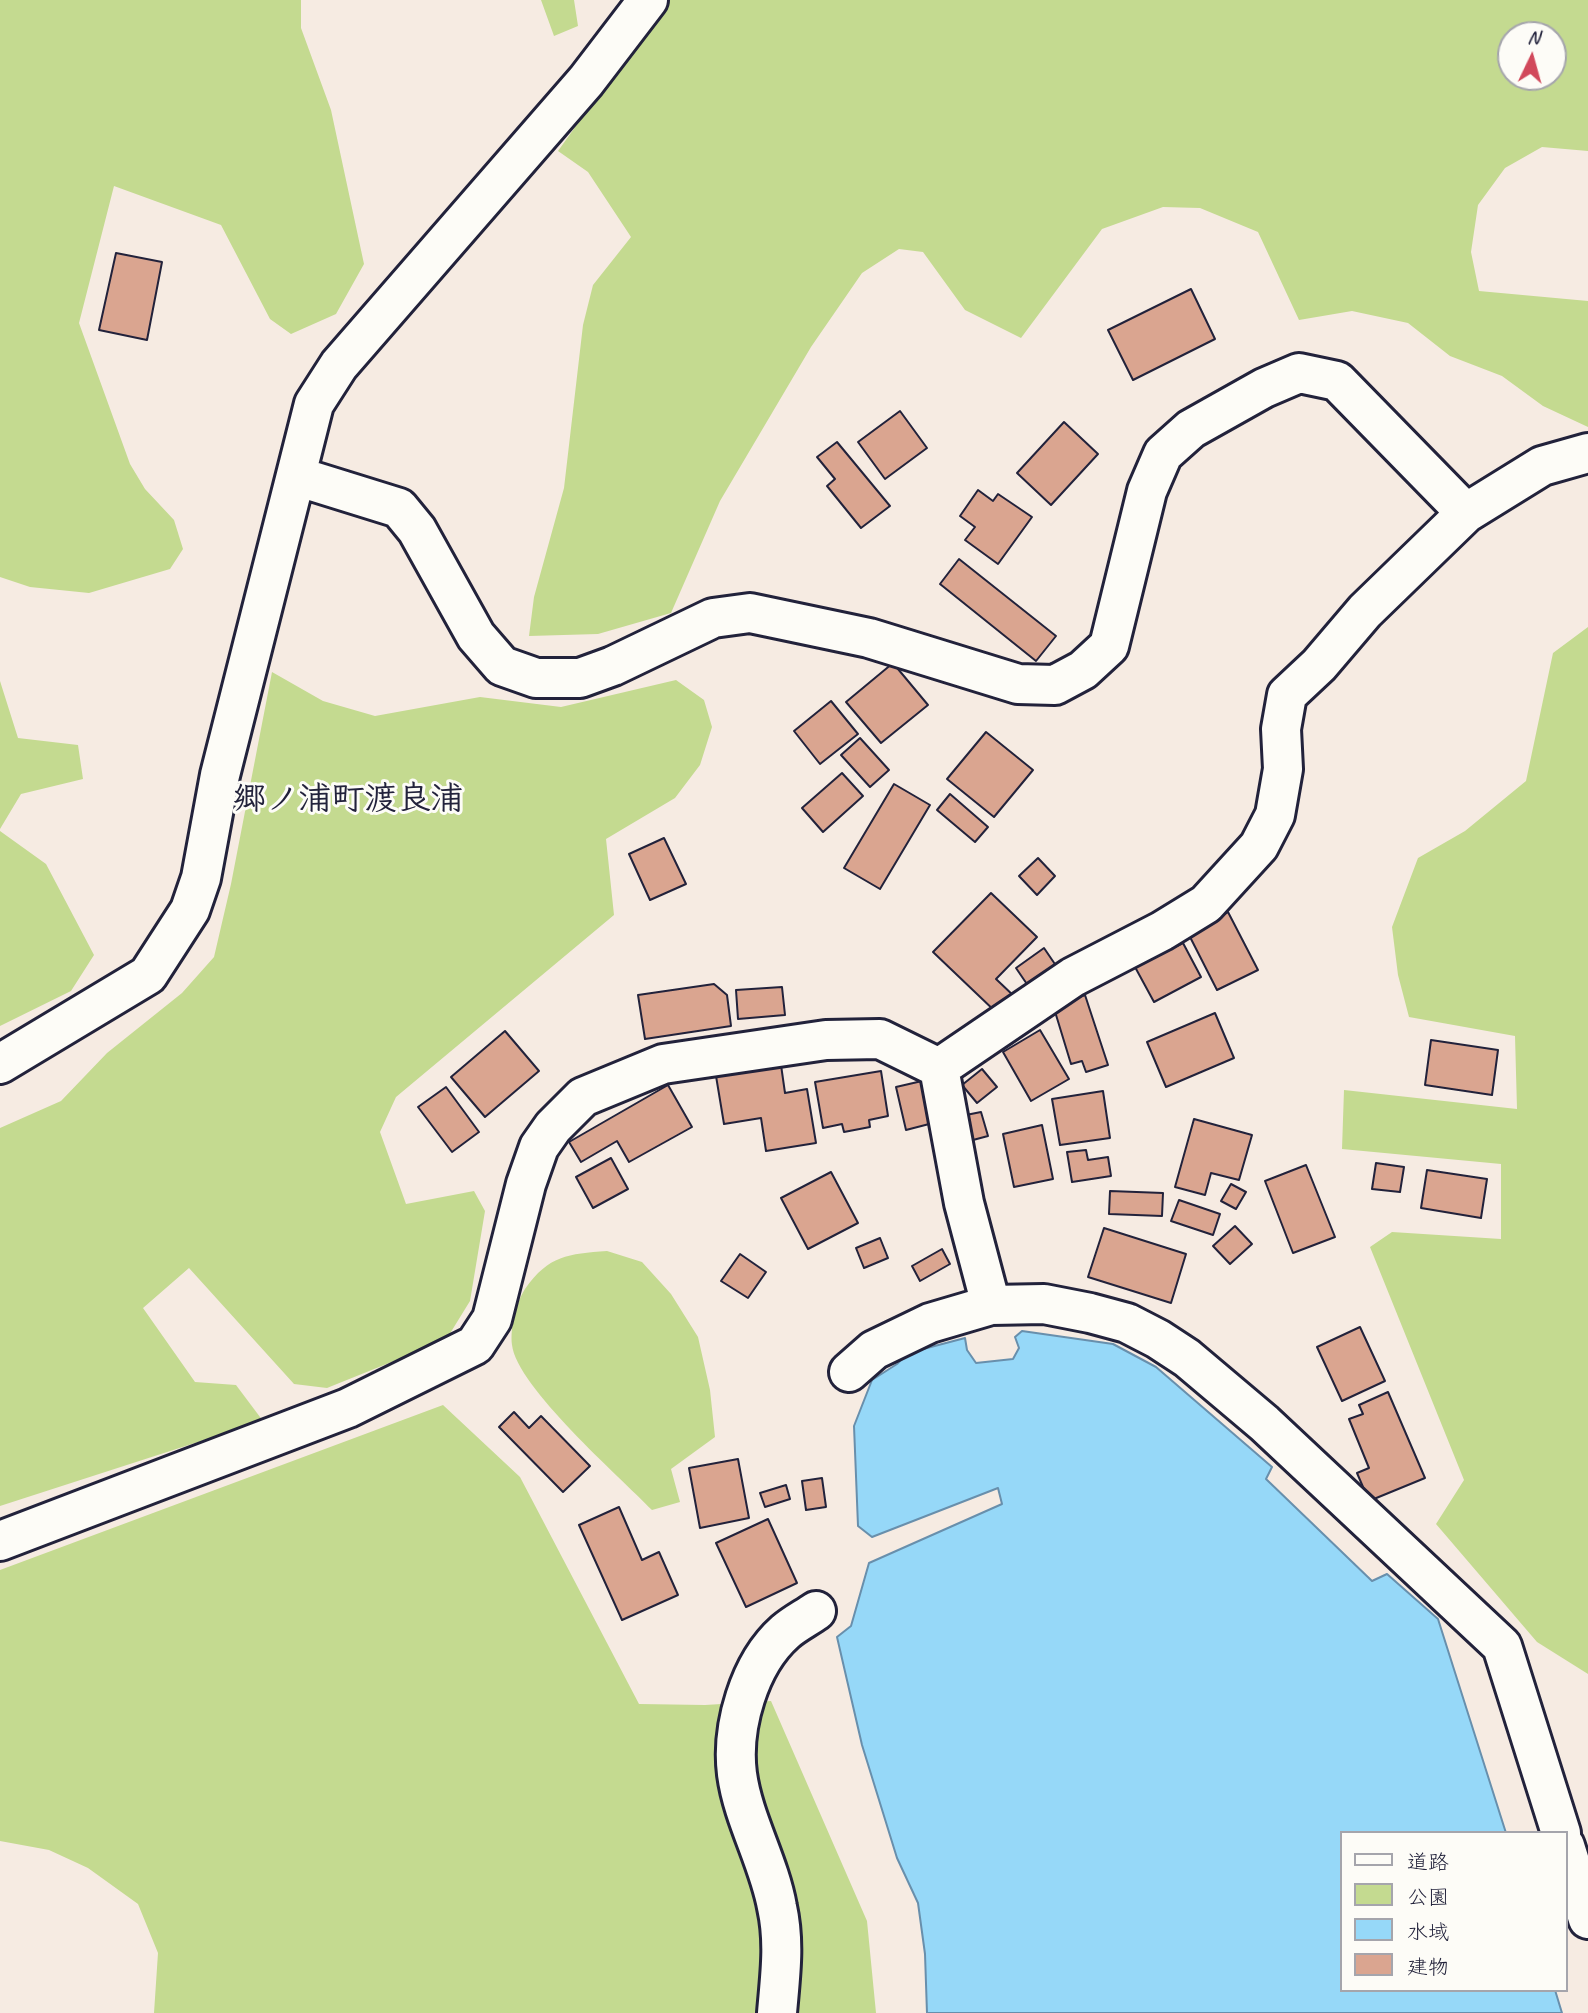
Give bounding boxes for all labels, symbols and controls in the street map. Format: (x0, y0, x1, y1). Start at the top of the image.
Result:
north arrow (1497, 21, 1567, 91)
text: N (1527, 25, 1541, 50)
district label: 郷ノ浦町渡良浦 (233, 780, 463, 820)
legend (1340, 1831, 1567, 1992)
text: 道路 (1407, 1849, 1449, 1875)
text: 公園 (1407, 1884, 1449, 1910)
text: 水域 (1407, 1919, 1449, 1945)
text: 建物 (1407, 1954, 1449, 1980)

